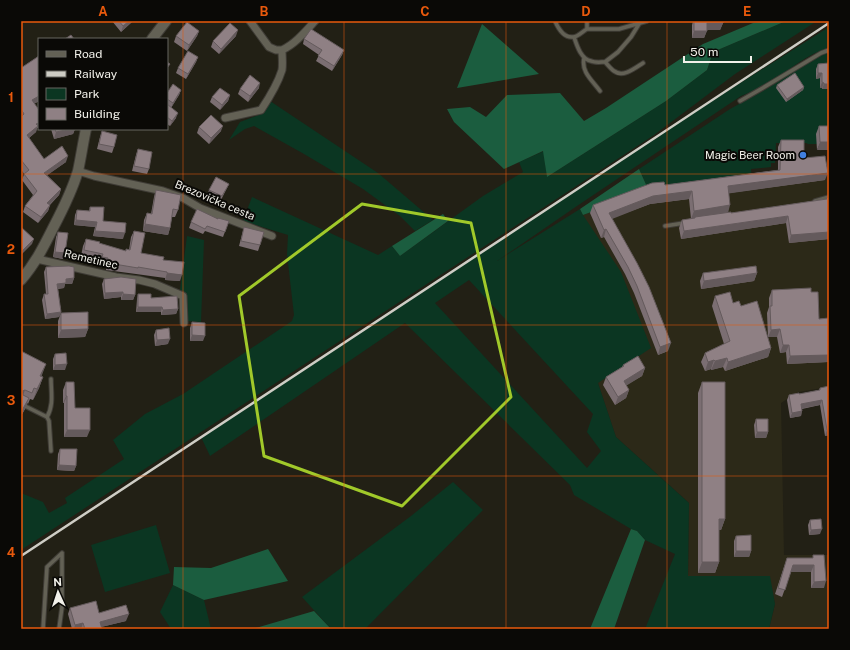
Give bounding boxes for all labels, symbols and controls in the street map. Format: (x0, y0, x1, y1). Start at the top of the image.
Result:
text: A (98, 4, 108, 19)
text: B (260, 4, 269, 19)
text: C (420, 4, 430, 19)
text: D (581, 4, 591, 19)
text: E (743, 4, 751, 19)
legend (38, 38, 168, 130)
scale bar (684, 38, 751, 64)
text: 50 m (690, 45, 718, 59)
text: Road (74, 47, 102, 61)
text: Railway (74, 67, 118, 81)
text: Park (74, 87, 100, 101)
text: 1 (8, 90, 14, 105)
text: Building (74, 107, 120, 121)
place label: Magic Beer Room (705, 149, 795, 161)
marker: Magic Beer Room (798, 150, 808, 160)
street label: Brezovička cesta (173, 178, 257, 222)
text: 2 (7, 242, 15, 257)
street label: Remetinec (63, 247, 119, 271)
text: 3 (7, 393, 16, 408)
text: 4 (7, 545, 16, 560)
north arrow (38, 572, 78, 612)
text: N (53, 576, 62, 588)

